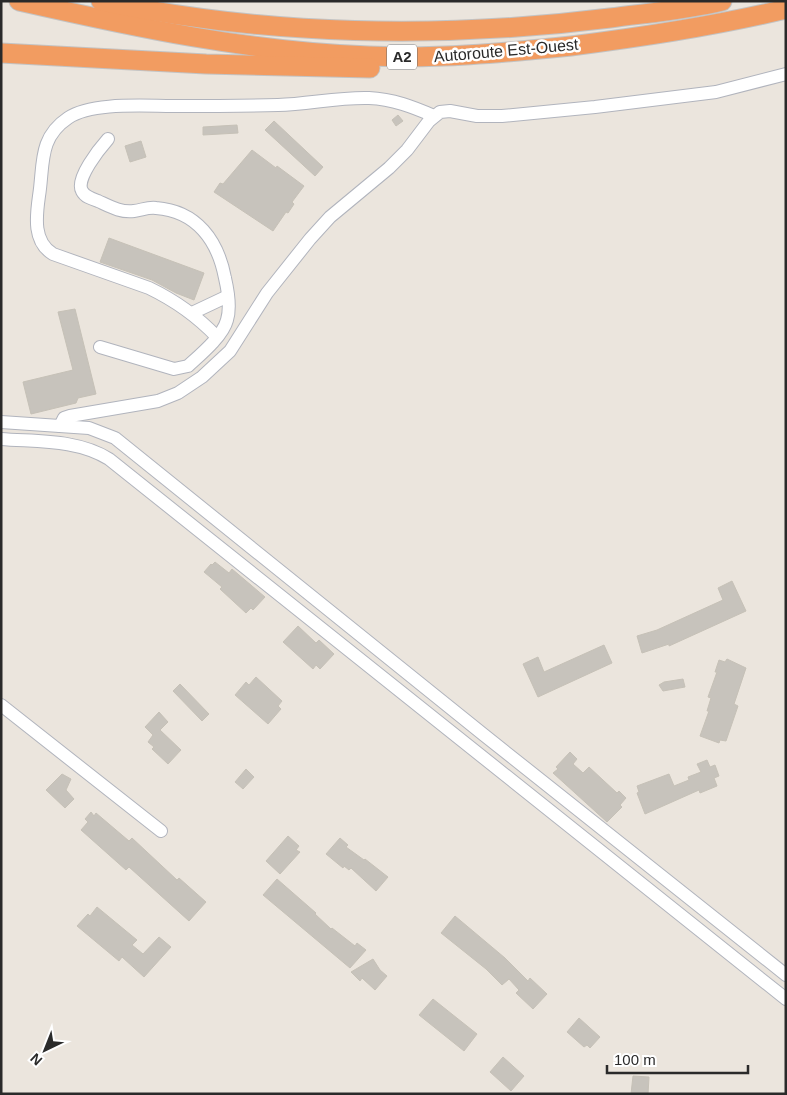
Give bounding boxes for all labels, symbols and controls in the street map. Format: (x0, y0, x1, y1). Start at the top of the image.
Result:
street label: Autoroute Est-Ouest (433, 36, 580, 65)
road number: A2 (387, 44, 417, 70)
north arrow (20, 1025, 70, 1075)
scale bar (607, 1042, 748, 1074)
text: N (27, 1050, 45, 1069)
text: 100 m (614, 1051, 656, 1068)

